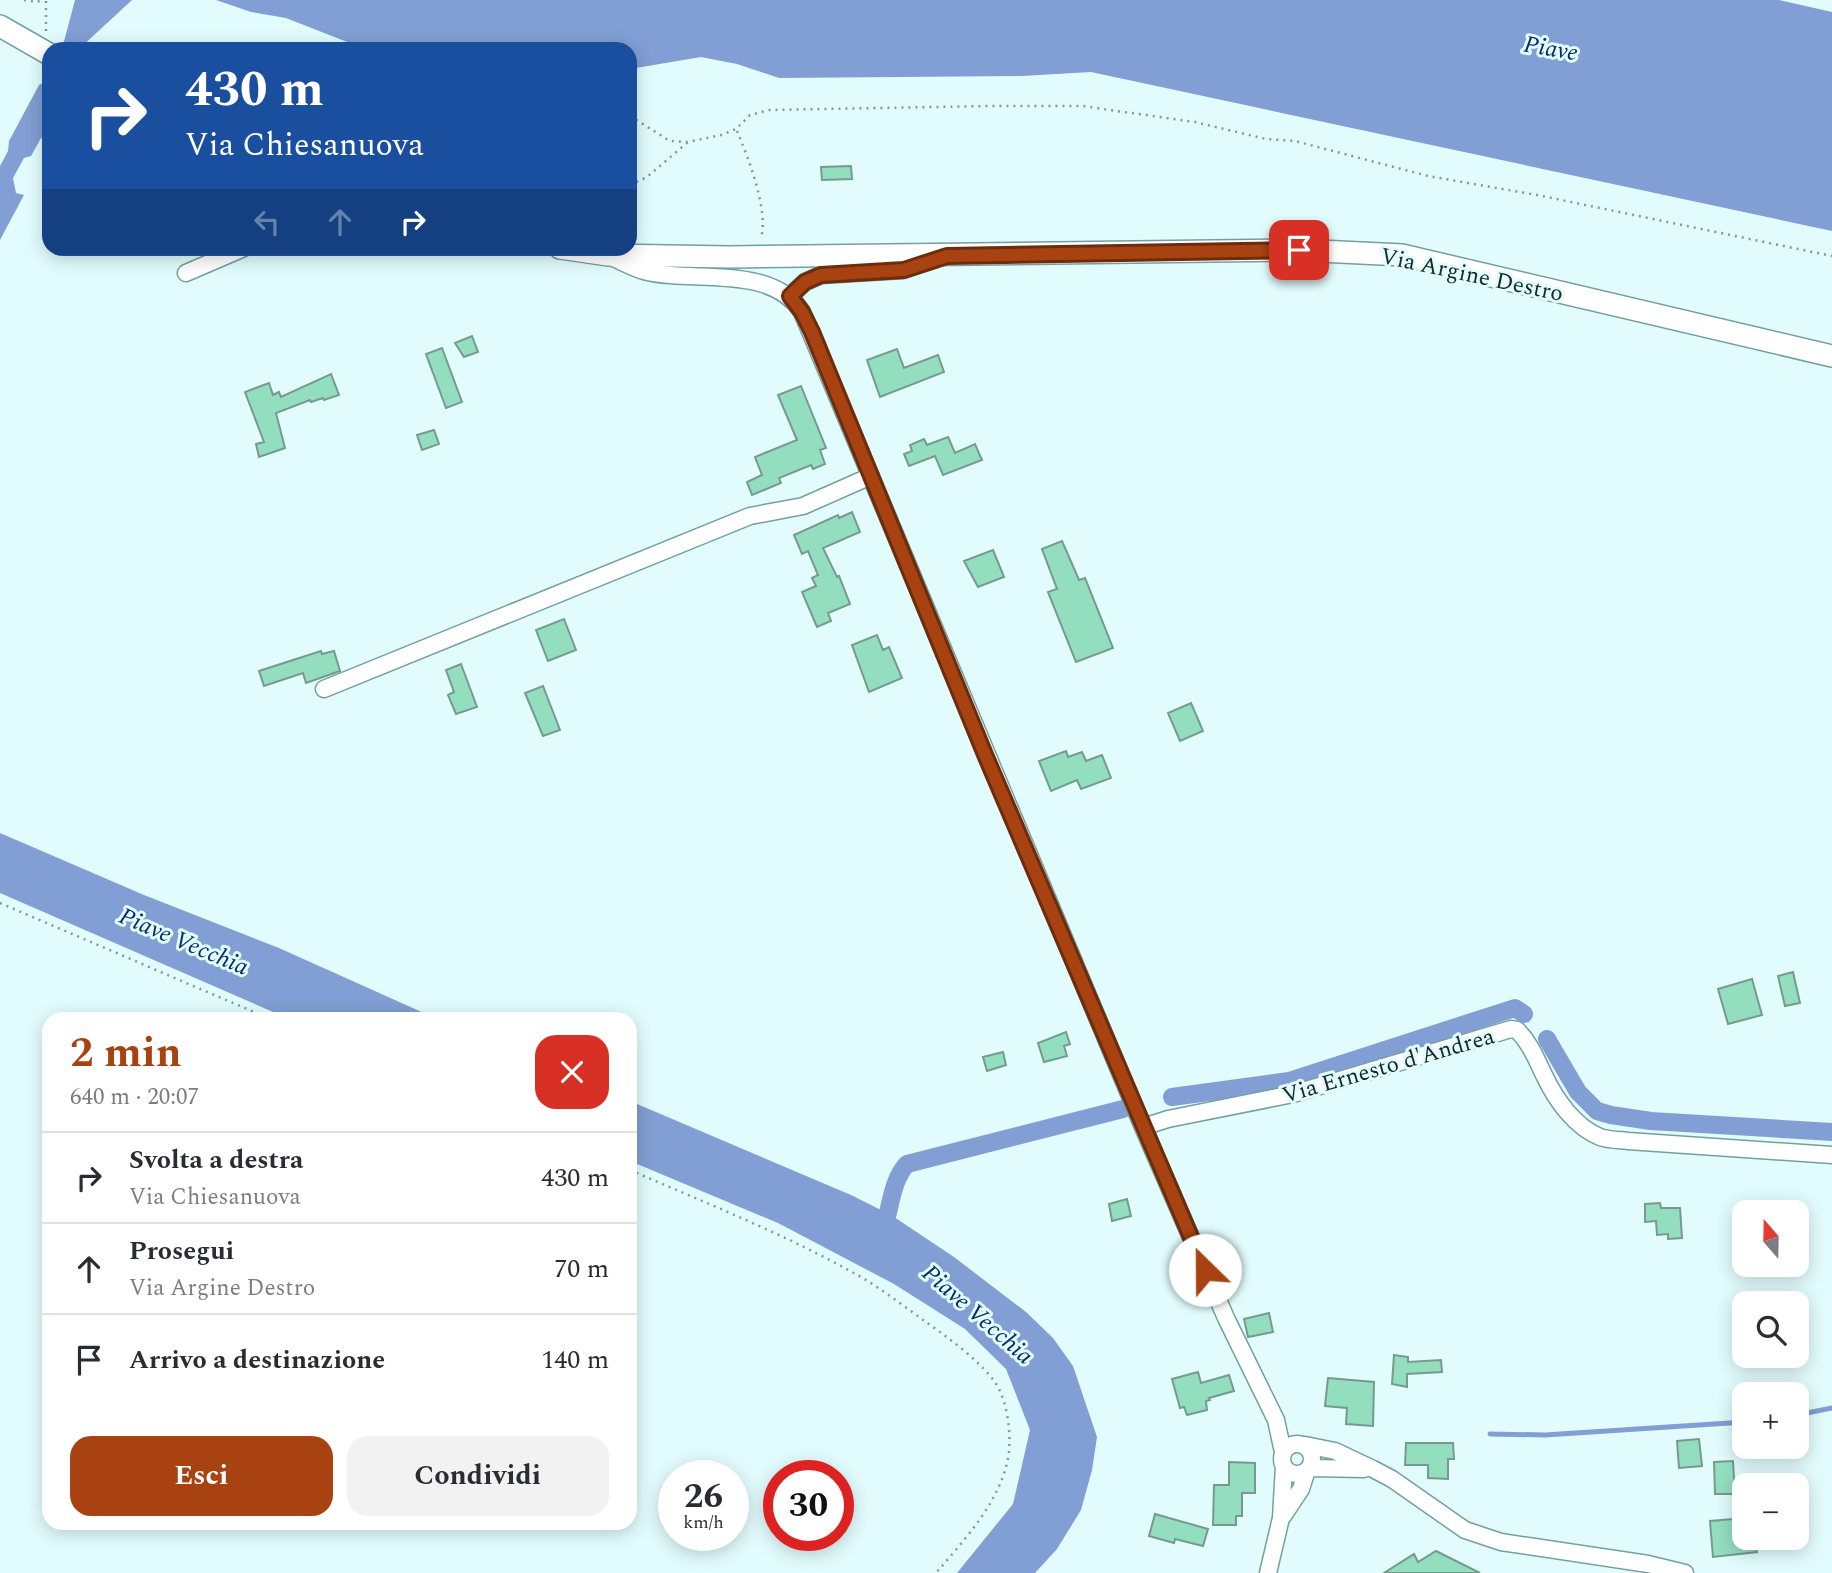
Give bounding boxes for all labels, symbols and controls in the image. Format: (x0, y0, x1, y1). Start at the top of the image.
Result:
water label: Piave (1521, 27, 1581, 71)
text: 430 m (185, 53, 324, 128)
icon: right (70, 70, 161, 161)
text: Via Chiesanuova (185, 121, 424, 170)
icon: left (248, 203, 286, 241)
icon: ahead (321, 203, 359, 241)
icon: right (394, 203, 432, 241)
pin (1269, 220, 1329, 280)
icon: arrive (1280, 231, 1318, 269)
street label: Via Argine Destro (1377, 239, 1566, 312)
water label: Piave Vecchia (113, 898, 254, 985)
street label: Via Ernesto d'Andrea (1278, 1019, 1499, 1114)
text: 2 min (70, 1022, 182, 1085)
button: close (535, 1035, 609, 1109)
text: 640 m · 20:07 (70, 1080, 199, 1115)
text: Svolta a destra (129, 1140, 303, 1180)
text: 430 m (541, 1158, 609, 1198)
icon: right (70, 1159, 108, 1197)
text: Via Chiesanuova (129, 1180, 301, 1215)
north arrow (1732, 1200, 1810, 1278)
map controls (1732, 1200, 1809, 1550)
text: Prosegui (129, 1231, 234, 1271)
position arrow (1168, 1233, 1242, 1307)
text: 70 m (554, 1249, 609, 1289)
icon: ahead (70, 1250, 108, 1288)
water label: Piave Vecchia (914, 1256, 1041, 1373)
text: Via Argine Destro (129, 1271, 315, 1306)
button: search (1732, 1291, 1809, 1368)
text: Arrivo a destinazione (129, 1340, 385, 1380)
text: 140 m (541, 1340, 609, 1380)
icon: arrive (70, 1341, 108, 1379)
button: + (1732, 1382, 1809, 1459)
button: Esci (70, 1436, 333, 1516)
button: Condividi (347, 1436, 609, 1516)
speed limit sign: 30 (763, 1460, 854, 1551)
text: 26 (684, 1470, 723, 1523)
button: − (1732, 1473, 1809, 1550)
text: km/h (683, 1509, 724, 1536)

